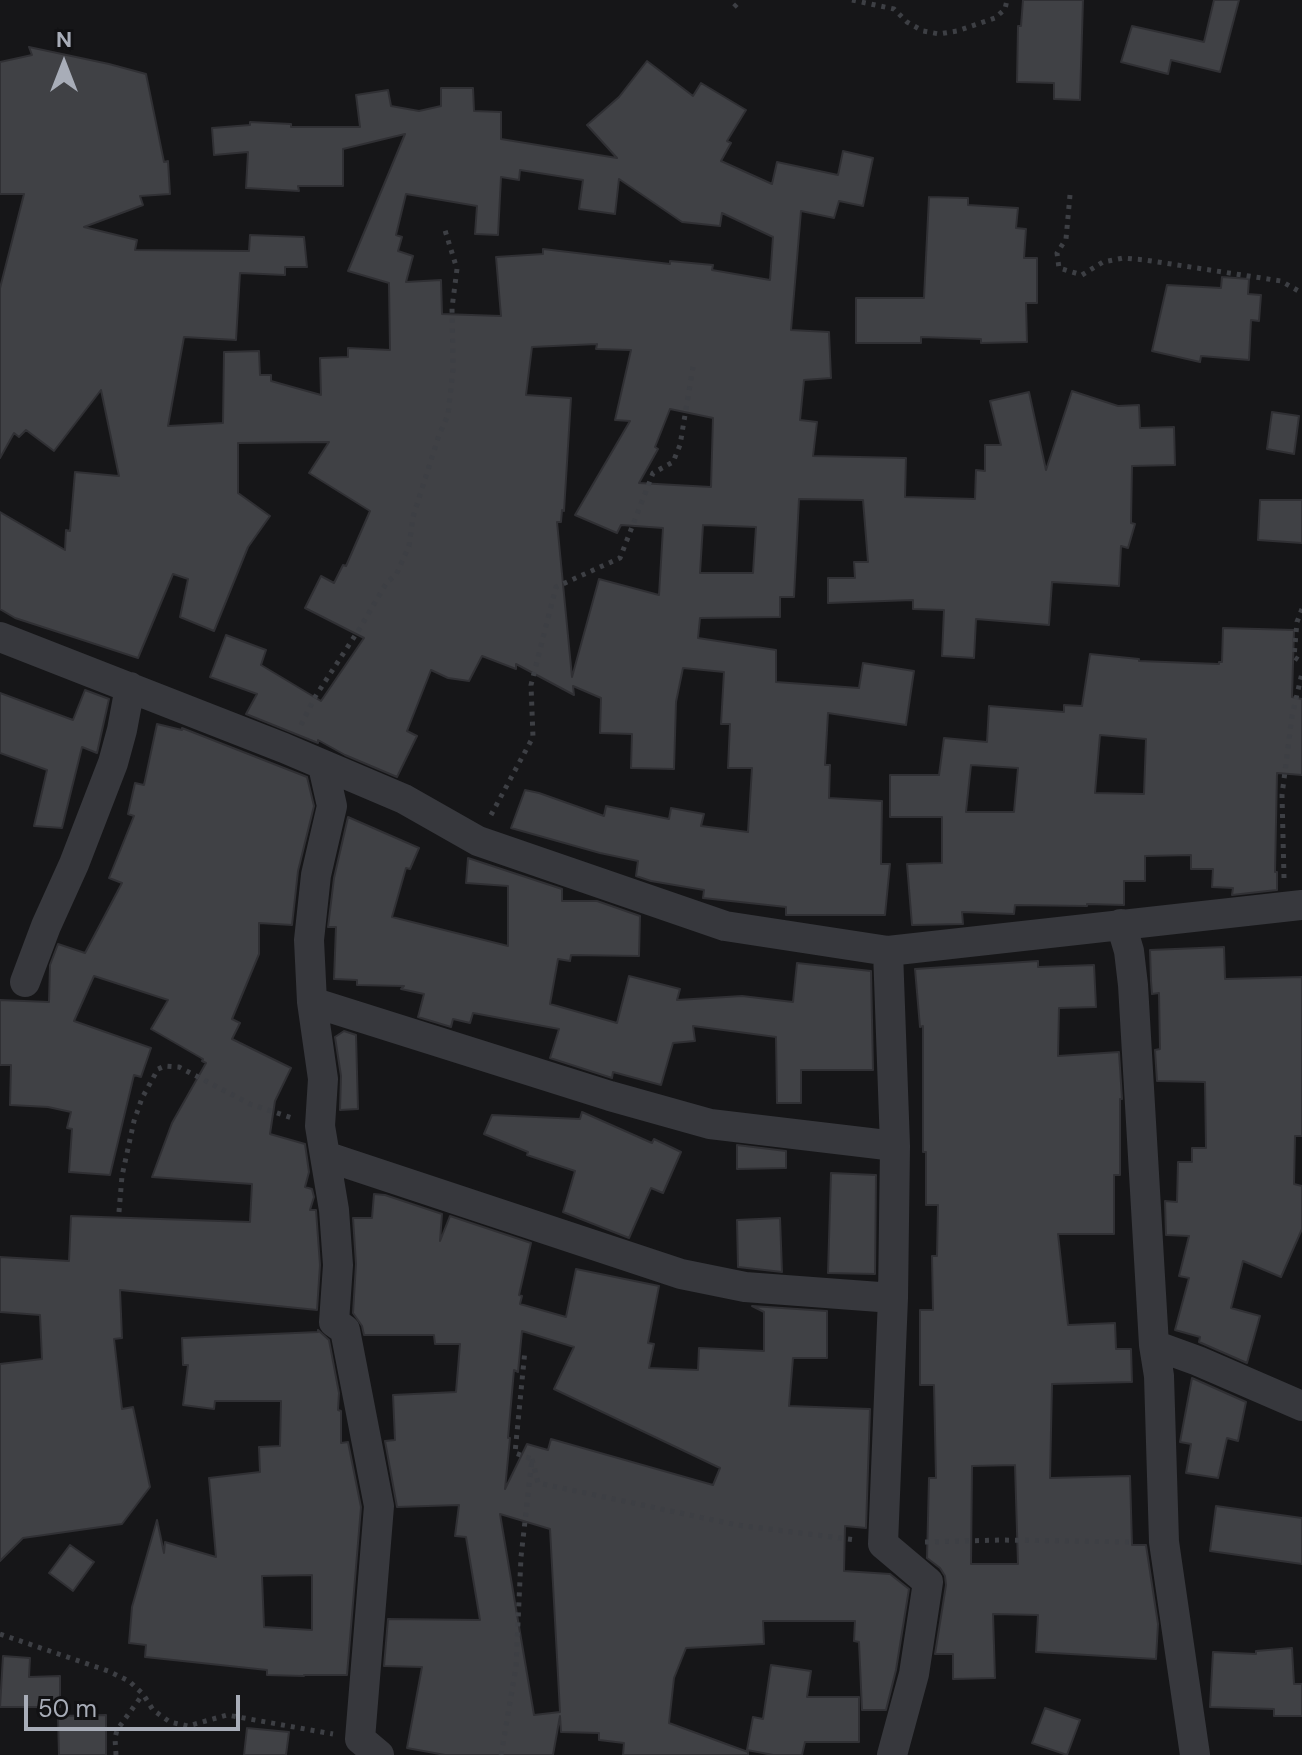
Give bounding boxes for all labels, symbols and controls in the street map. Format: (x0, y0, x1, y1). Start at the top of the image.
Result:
north arrow (24, 24, 104, 104)
text: N (56, 25, 72, 54)
scale bar (28, 1679, 244, 1729)
text: 50 m (38, 1693, 97, 1724)

